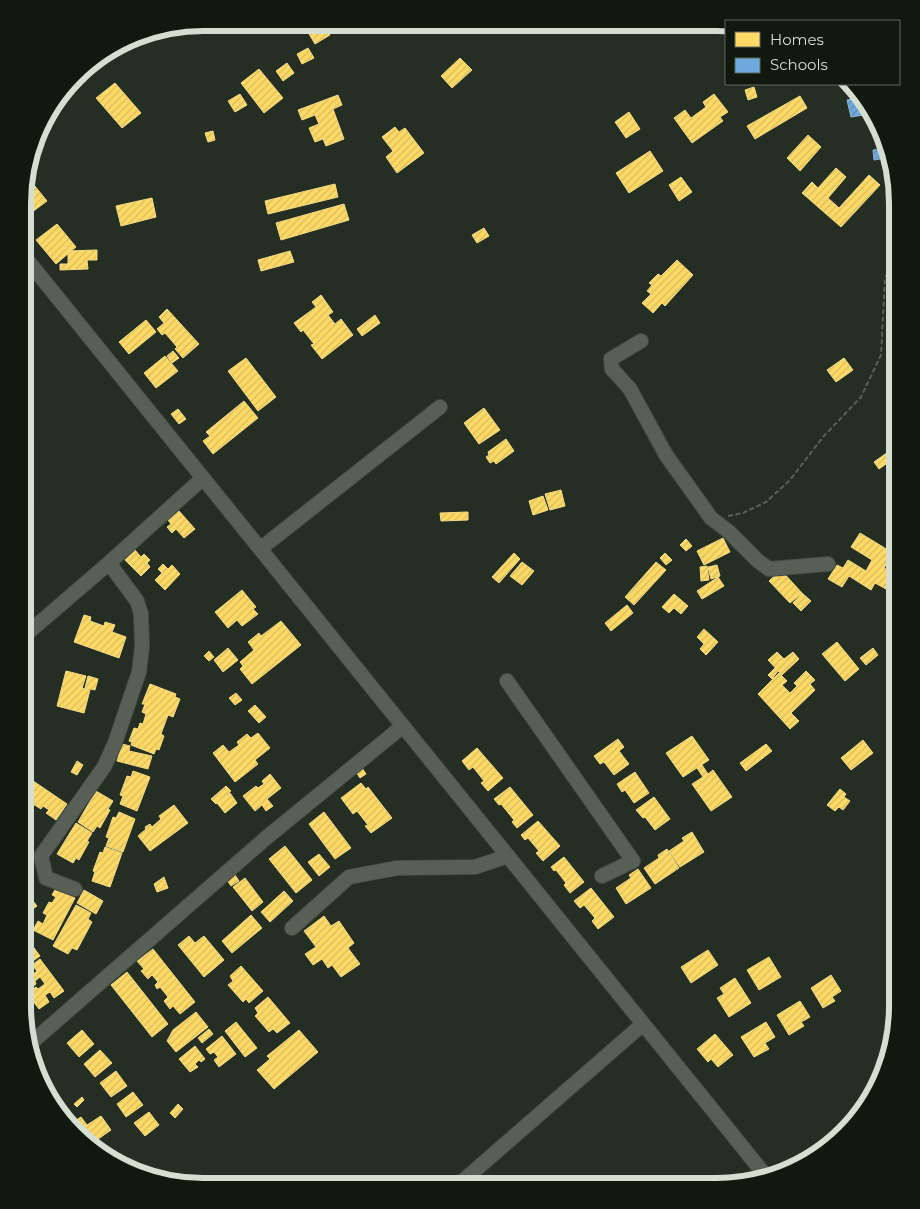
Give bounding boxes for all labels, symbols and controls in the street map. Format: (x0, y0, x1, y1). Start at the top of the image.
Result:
legend (725, 20, 900, 85)
text: Homes (770, 30, 824, 49)
text: Schools (770, 55, 828, 74)

